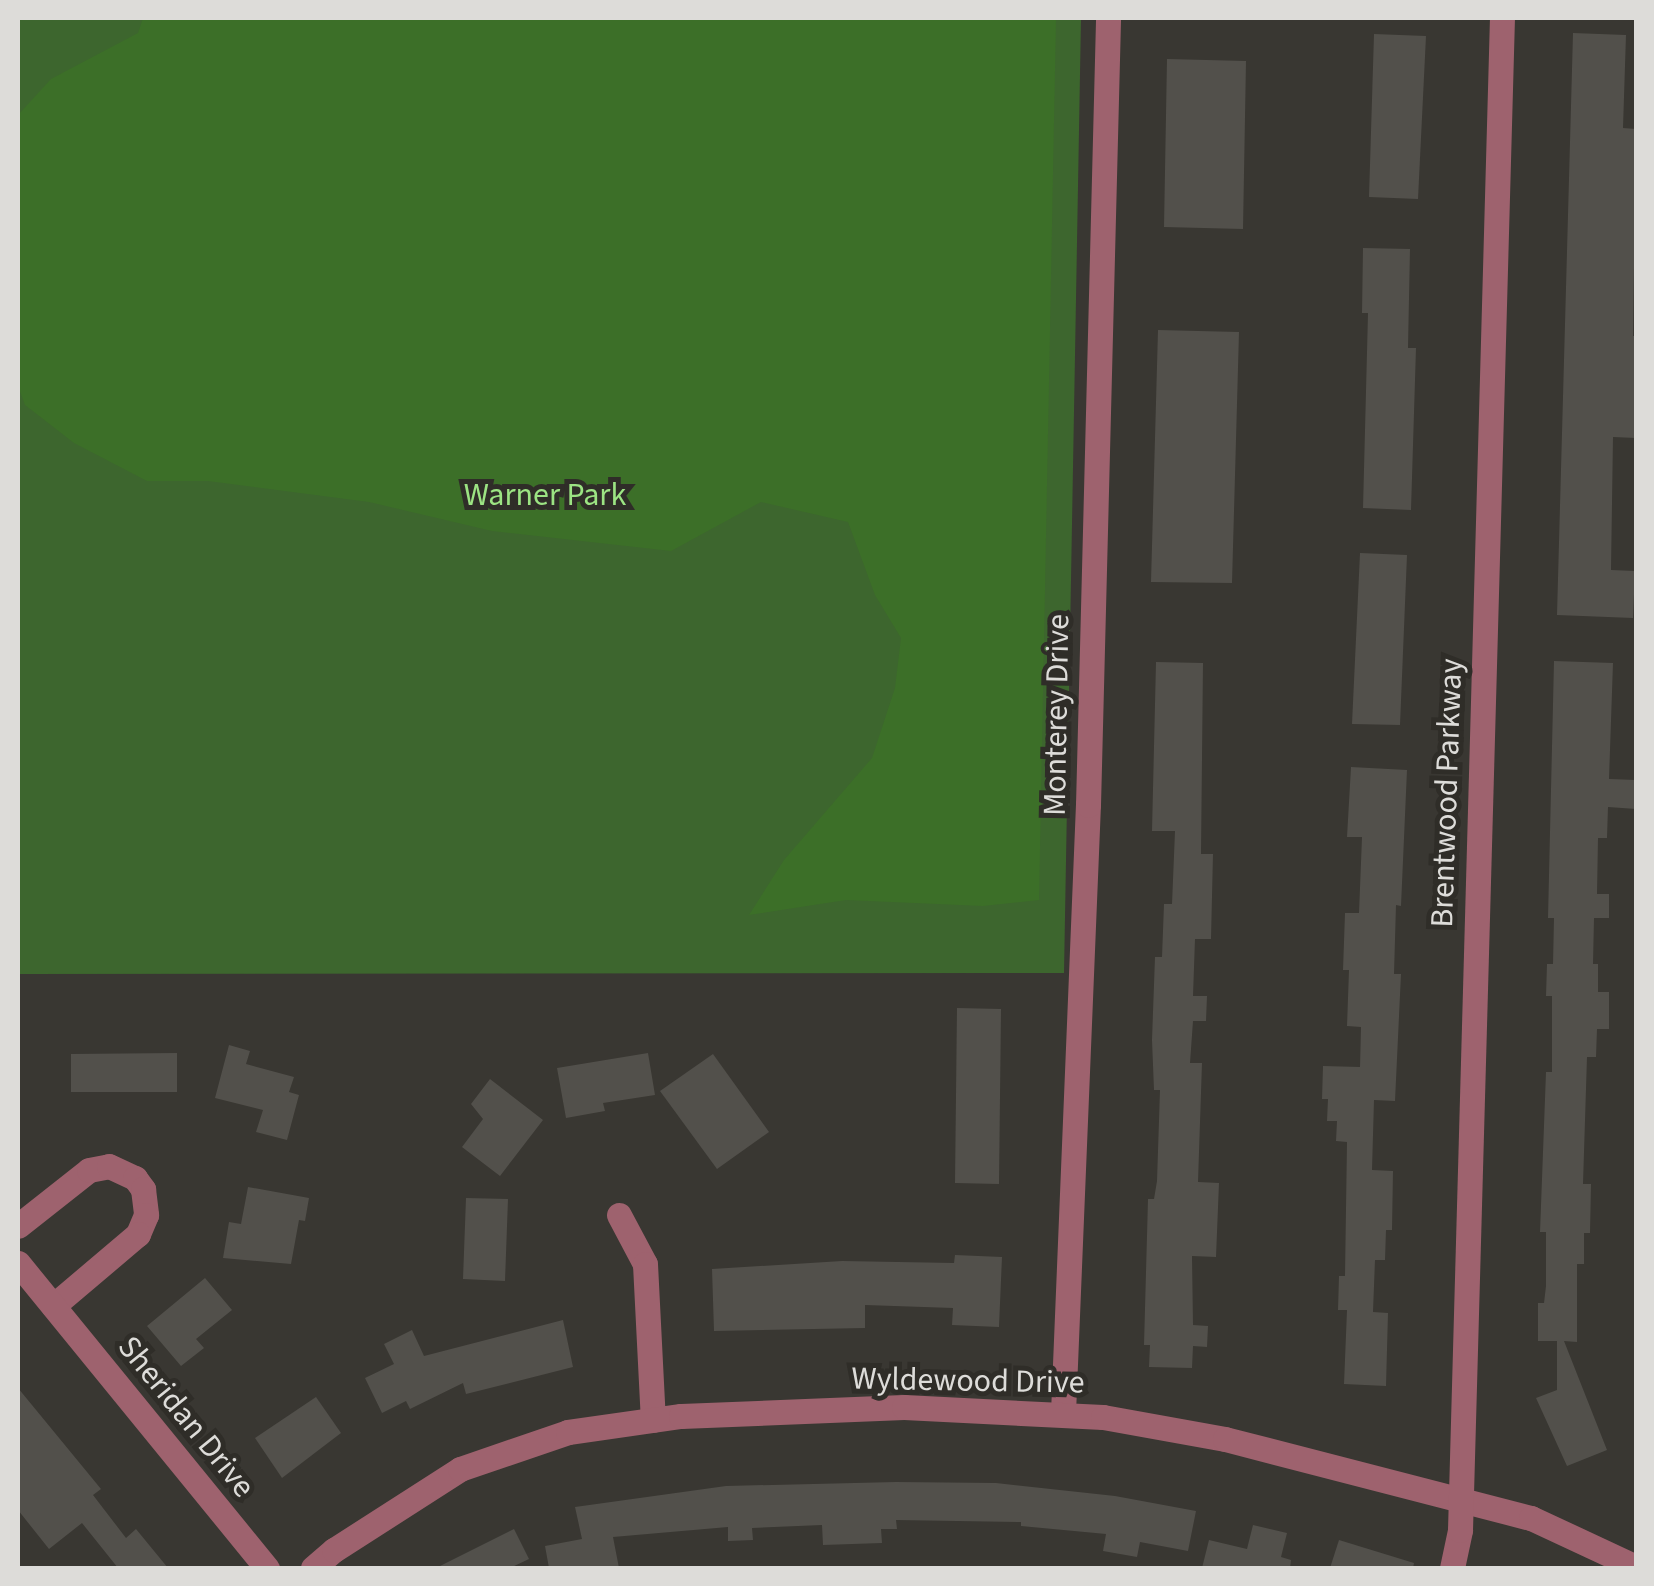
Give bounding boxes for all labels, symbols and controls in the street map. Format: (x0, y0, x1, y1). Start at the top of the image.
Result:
park label: Warner Park (464, 476, 626, 514)
street label: Monterey Drive (1036, 614, 1078, 816)
street label: Brentwood Parkway (1423, 658, 1471, 928)
street label: Sheridan Drive (109, 1329, 263, 1505)
street label: Wyldewood Drive (851, 1360, 1085, 1402)

